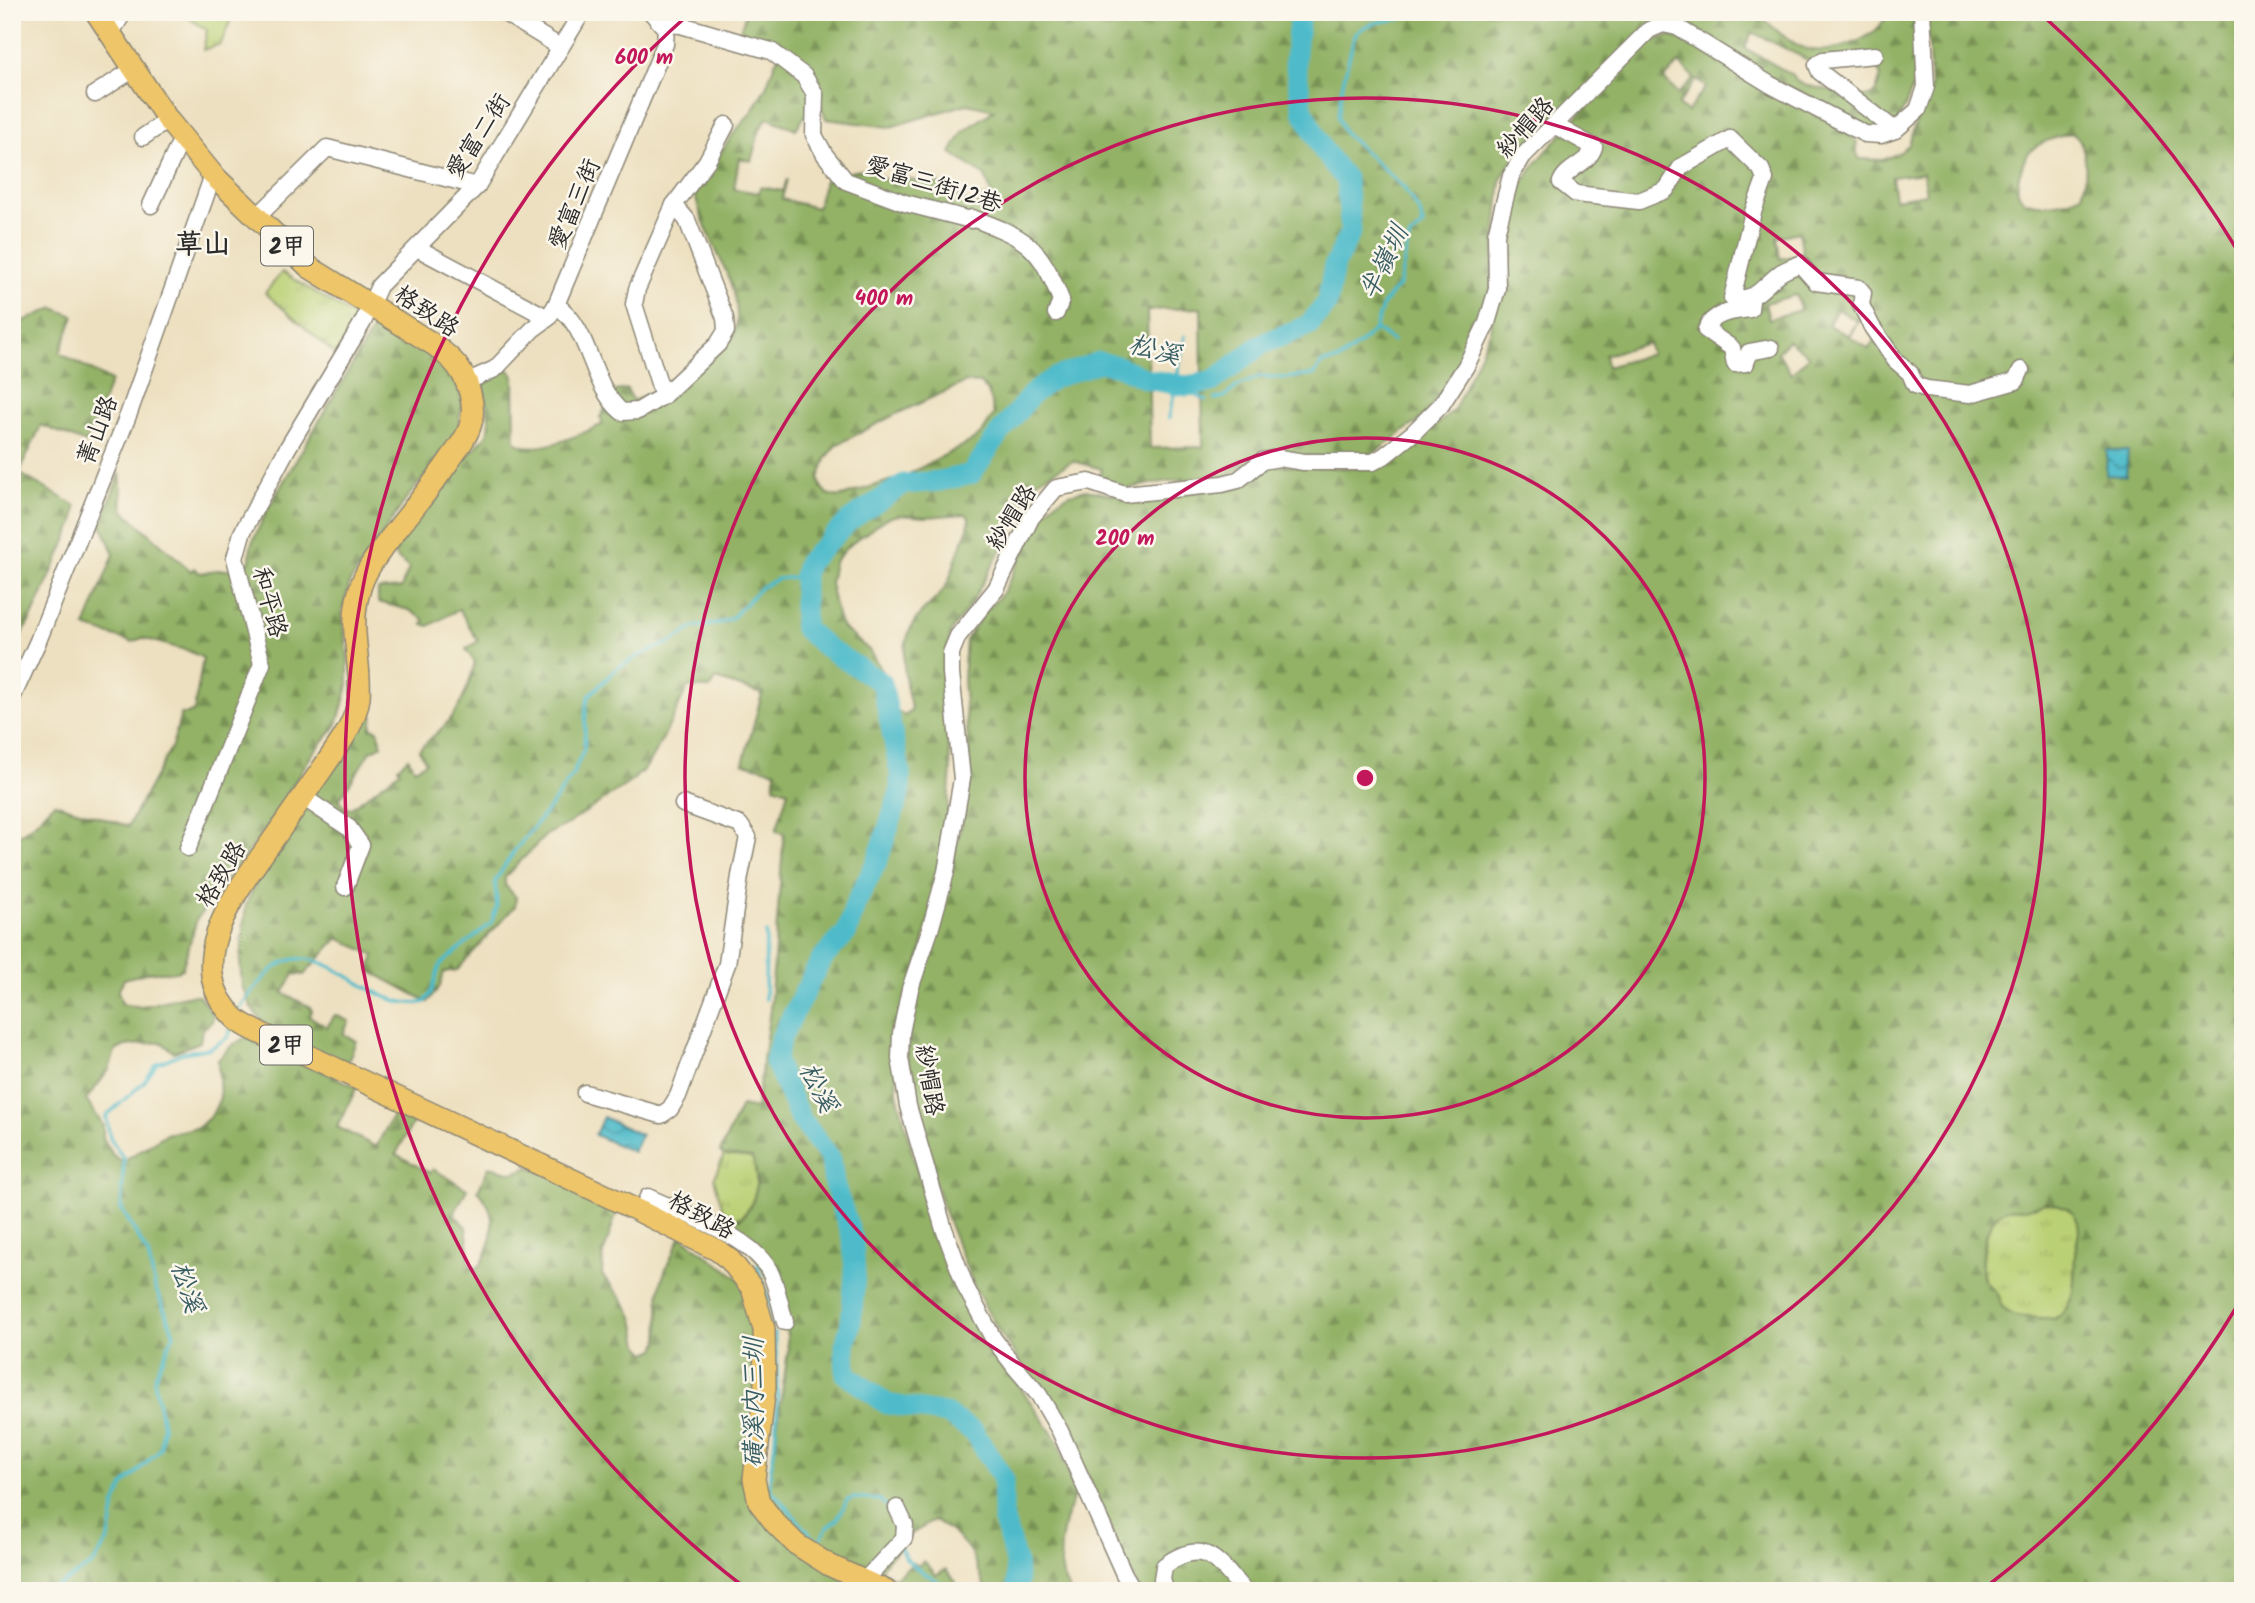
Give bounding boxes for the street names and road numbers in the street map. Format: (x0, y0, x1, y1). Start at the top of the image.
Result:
street label: 愛富二街 (437, 86, 522, 188)
street label: 紗帽路 (1488, 88, 1565, 168)
street label: 愛富三街12巷 (860, 146, 1007, 225)
street label: 愛富三街 (539, 153, 612, 256)
road number: 2甲 (261, 227, 313, 266)
street label: 格致路 (385, 276, 467, 349)
street label: 菁山路 (67, 390, 130, 471)
street label: 紗帽路 (977, 477, 1048, 559)
street label: 和平路 (240, 563, 297, 642)
street label: 格致路 (187, 834, 258, 916)
road number: 2甲 (260, 1026, 312, 1064)
street label: 紗帽路 (904, 1042, 953, 1119)
street label: 格致路 (660, 1182, 742, 1251)

